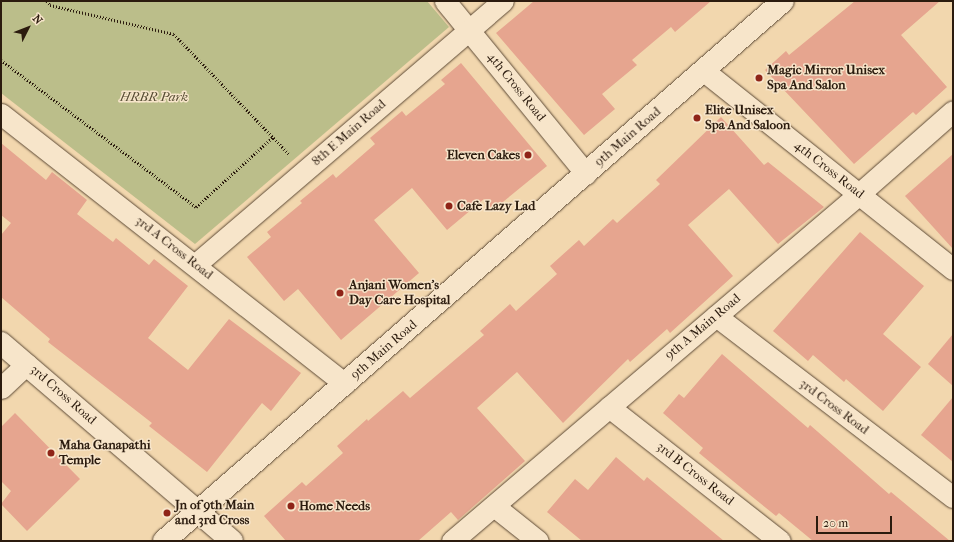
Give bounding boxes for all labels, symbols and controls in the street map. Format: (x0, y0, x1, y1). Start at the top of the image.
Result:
north arrow (8, 8, 48, 48)
text: N (30, 12, 45, 27)
street label: 4th Cross Road (483, 49, 549, 125)
place label: Magic Mirror Unisex Spa And Salon (767, 63, 885, 94)
marker: Magic Mirror Unisex Spa And Salon (754, 73, 764, 83)
park label: HRBR Park (120, 89, 188, 105)
street label: 8th E Main Road (309, 97, 389, 169)
place label: Elite Unisex Spa And Saloon (705, 103, 790, 134)
street label: 9th Main Road (592, 104, 664, 170)
marker: Elite Unisex Spa And Saloon (692, 113, 702, 123)
street label: 4th Cross Road (791, 138, 867, 202)
place label: Eleven Cakes (447, 147, 520, 163)
marker: Eleven Cakes (523, 150, 533, 160)
place label: Cafe Lazy Lad (457, 198, 535, 214)
marker: Cafe Lazy Lad (444, 201, 454, 211)
street label: 3rd A Cross Road (132, 213, 216, 283)
place label: Anjani Women's Day Care Hospital (349, 278, 450, 309)
marker: Anjani Women's Day Care Hospital (334, 287, 346, 299)
street label: 9th A Main Road (662, 291, 744, 363)
street label: 9th Main Road (348, 317, 420, 383)
street label: 3rd Cross Road (27, 362, 99, 428)
street label: 3rd Cross Road (796, 376, 872, 438)
place label: Maha Ganapathi Temple (59, 438, 151, 469)
street label: 3rd B Cross Road (653, 439, 737, 509)
marker: Maha Ganapathi Temple (46, 448, 56, 458)
place label: Jn of 9th Main and 3rd Cross (175, 498, 254, 529)
place label: Home Needs (299, 498, 370, 514)
marker: Home Needs (286, 501, 296, 511)
marker: Jn of 9th Main and 3rd Cross (162, 508, 172, 518)
scale bar (818, 508, 894, 534)
text: 20 m (823, 516, 848, 530)

